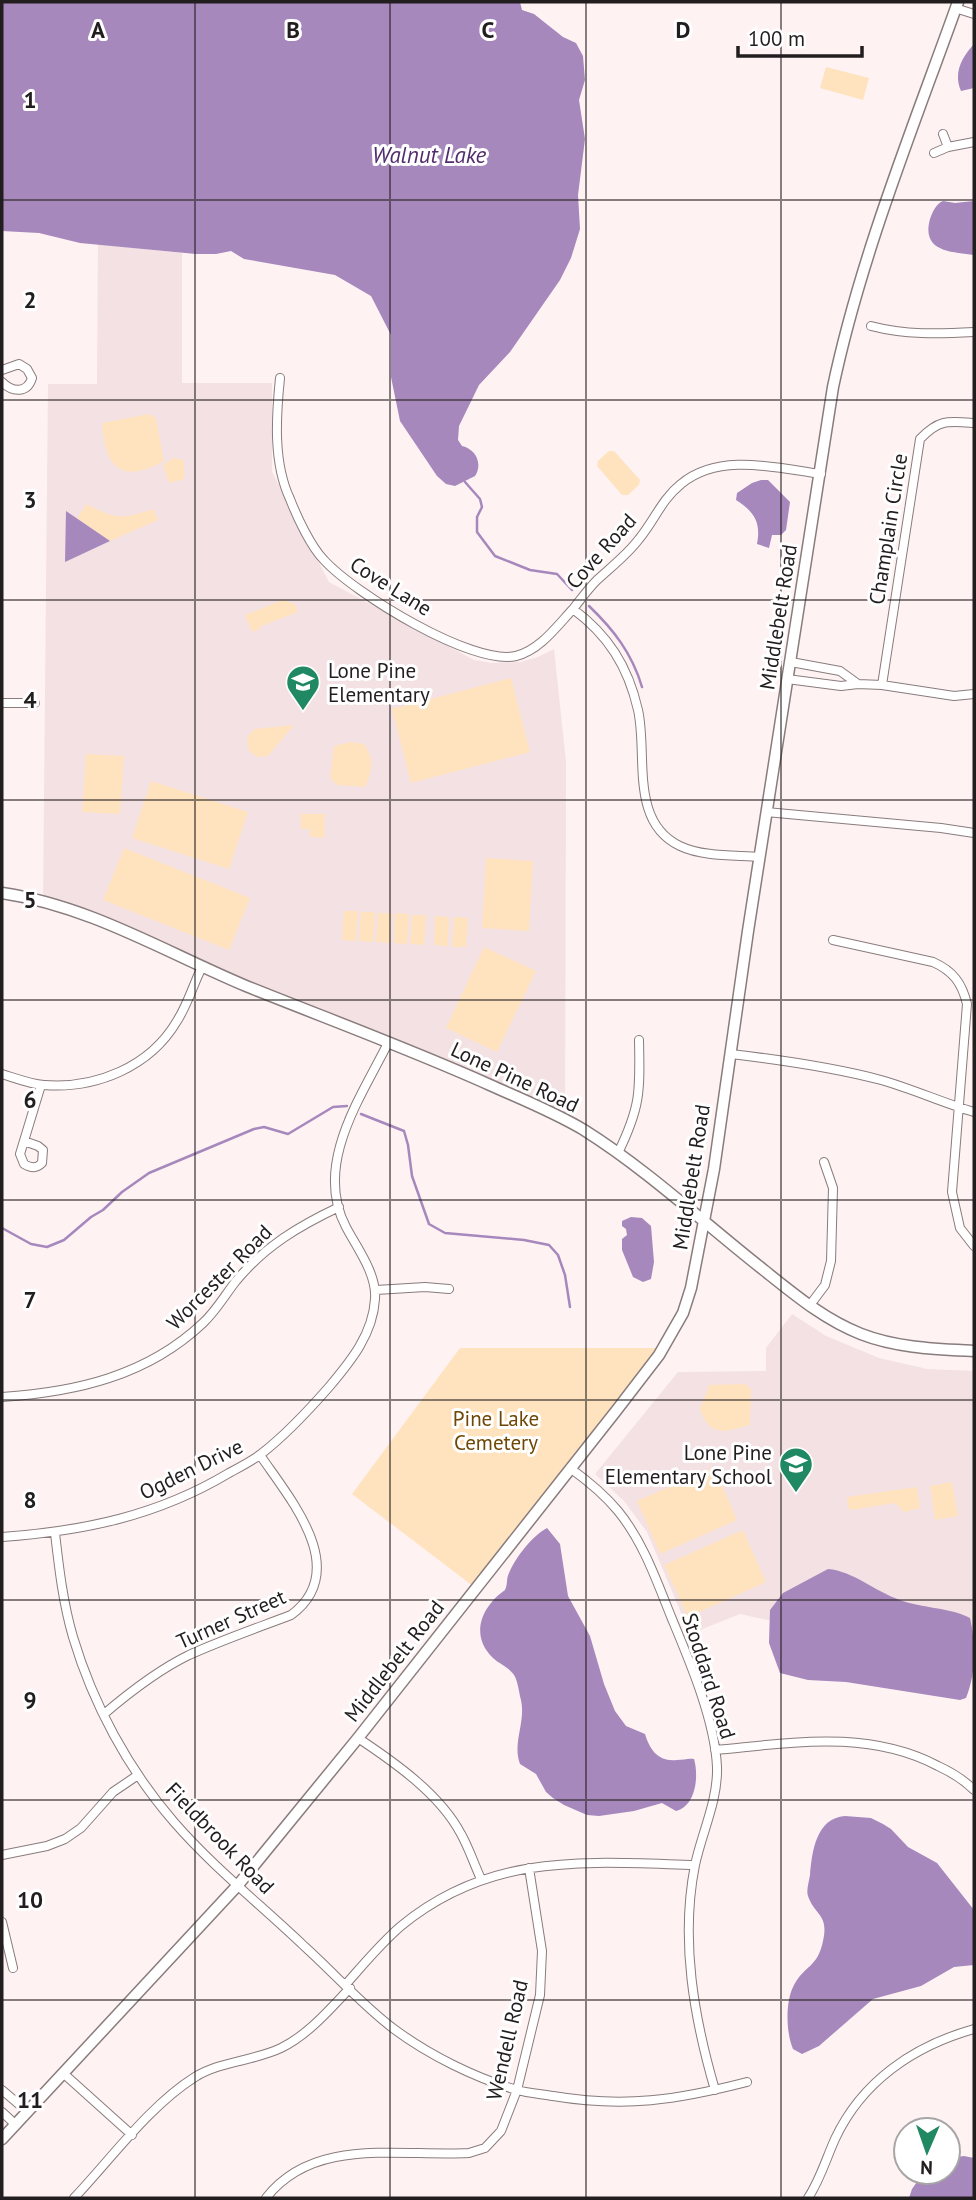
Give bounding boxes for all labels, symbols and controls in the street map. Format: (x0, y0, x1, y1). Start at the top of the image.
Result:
scale bar (738, 14, 862, 58)
text: A (91, 15, 105, 44)
text: B (286, 15, 300, 44)
text: C (482, 15, 495, 44)
text: D (676, 15, 690, 44)
text: 100 m (748, 25, 805, 52)
text: 1 (23, 85, 37, 114)
water label: Walnut Lake (372, 140, 486, 169)
text: 2 (23, 285, 37, 314)
street label: Champlain Circle (863, 452, 913, 606)
text: 3 (23, 485, 37, 514)
street label: Cove Road (560, 507, 642, 595)
street label: Middlebelt Road (753, 542, 803, 692)
street label: Cove Lane (345, 550, 437, 622)
place label: Lone Pine Elementary (328, 657, 430, 708)
school or university icon: Lone Pine Elementary (284, 663, 322, 712)
text: 4 (23, 685, 37, 714)
text: 5 (23, 885, 37, 914)
street label: Lone Pine Road (447, 1036, 583, 1118)
text: 6 (23, 1085, 37, 1114)
street label: Middlebelt Road (666, 1102, 716, 1252)
street label: Worcester Road (161, 1219, 277, 1335)
text: 7 (23, 1285, 37, 1314)
park label: Pine Lake Cemetery (453, 1405, 539, 1456)
street label: Ogden Drive (135, 1432, 247, 1506)
place label: Lone Pine Elementary School (605, 1439, 772, 1490)
school or university icon: Lone Pine Elementary School (777, 1445, 815, 1494)
text: 8 (23, 1485, 37, 1514)
street label: Turner Street (172, 1583, 290, 1655)
street label: Middlebelt Road (338, 1595, 450, 1727)
street label: Stoddard Road (676, 1610, 742, 1742)
text: 9 (23, 1685, 37, 1714)
street label: Fieldbrook Road (160, 1776, 280, 1900)
text: 10 (17, 1885, 43, 1914)
street label: Wendell Road (480, 1977, 534, 2103)
text: 11 (17, 2085, 43, 2114)
north arrow (892, 2116, 962, 2186)
text: N (920, 2156, 933, 2180)

